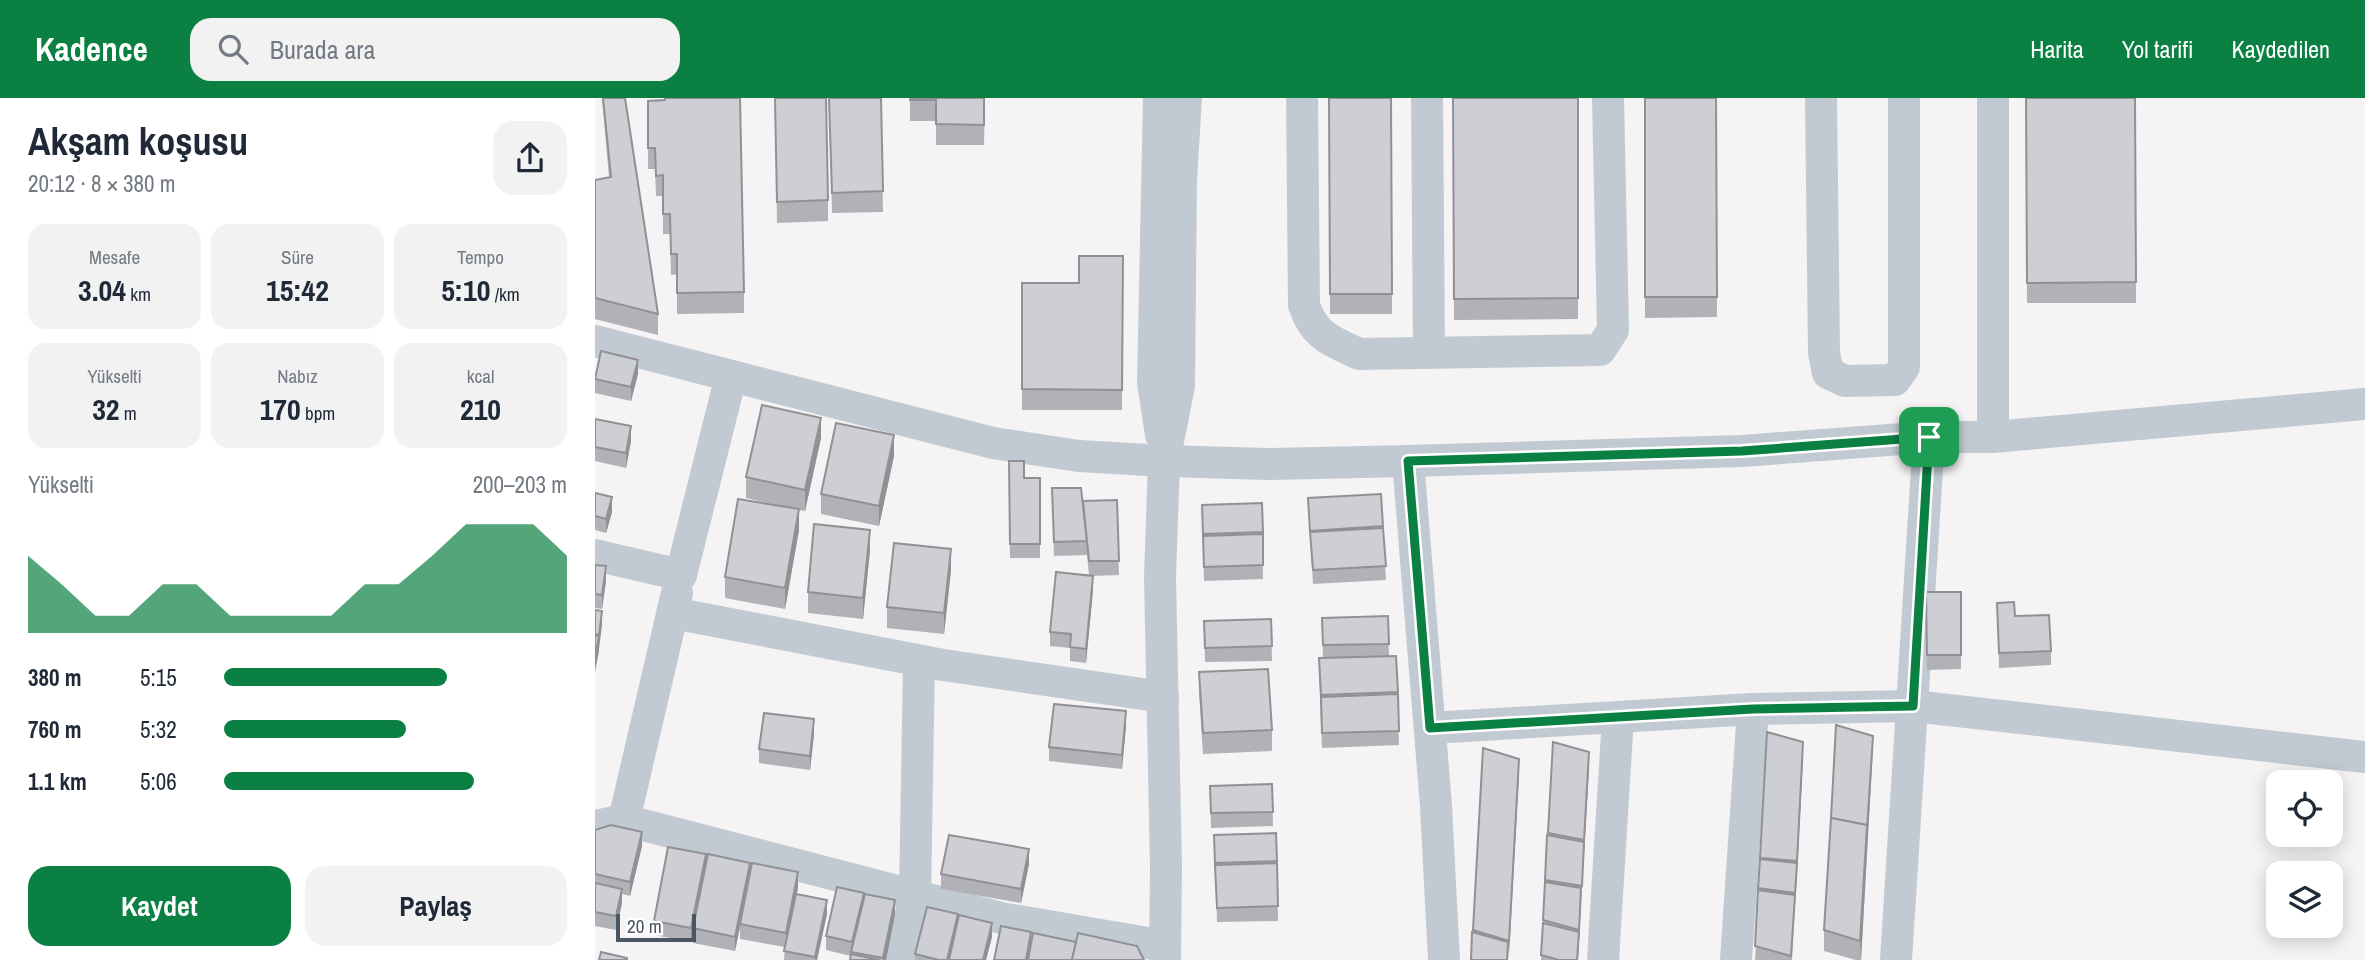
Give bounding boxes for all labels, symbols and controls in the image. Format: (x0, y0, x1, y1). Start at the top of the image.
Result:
search box (190, 18, 680, 81)
text: Kadence (35, 27, 148, 71)
icon: search (214, 30, 252, 68)
text: Burada ara (270, 32, 375, 67)
text: Harita (2030, 33, 2084, 65)
text: Yol tarifi (2122, 33, 2194, 65)
text: Kaydedilen (2232, 33, 2330, 65)
text: Akşam koşusu (28, 116, 248, 167)
button: share (493, 121, 567, 195)
text: 20:12 · 8 × 380 m (28, 168, 175, 199)
text: Mesafe (89, 244, 140, 270)
text: Süre (281, 244, 314, 270)
text: Tempo (457, 244, 504, 270)
text: 3.04 (78, 270, 126, 310)
text: 15:42 (266, 270, 329, 310)
text: 5:10 (441, 270, 490, 310)
text: km (126, 281, 151, 307)
text: /km (490, 281, 520, 307)
text: Yükselti (87, 363, 142, 389)
text: Nabız (277, 363, 318, 389)
text: kcal (467, 363, 494, 389)
text: 32 (92, 389, 120, 429)
text: 170 (260, 389, 301, 429)
text: 210 (460, 389, 501, 429)
text: m (120, 400, 137, 426)
text: bpm (301, 400, 335, 426)
pin (1899, 407, 1959, 467)
icon: arrive (1910, 418, 1948, 456)
text: Yükselti (28, 469, 94, 500)
text: 200–203 m (473, 469, 567, 500)
text: 380 m (28, 662, 81, 693)
text: 5:15 (140, 662, 177, 693)
text: 760 m (28, 714, 81, 745)
text: 5:32 (140, 714, 177, 745)
text: 1.1 km (28, 766, 87, 797)
text: 5:06 (140, 766, 177, 797)
map controls (2266, 770, 2343, 938)
button: locate (2266, 770, 2343, 847)
button: layers (2266, 861, 2343, 938)
button: Kaydet (28, 866, 291, 946)
button: Paylaş (305, 866, 567, 946)
scale bar (616, 911, 697, 943)
text: 20 m (627, 913, 662, 939)

